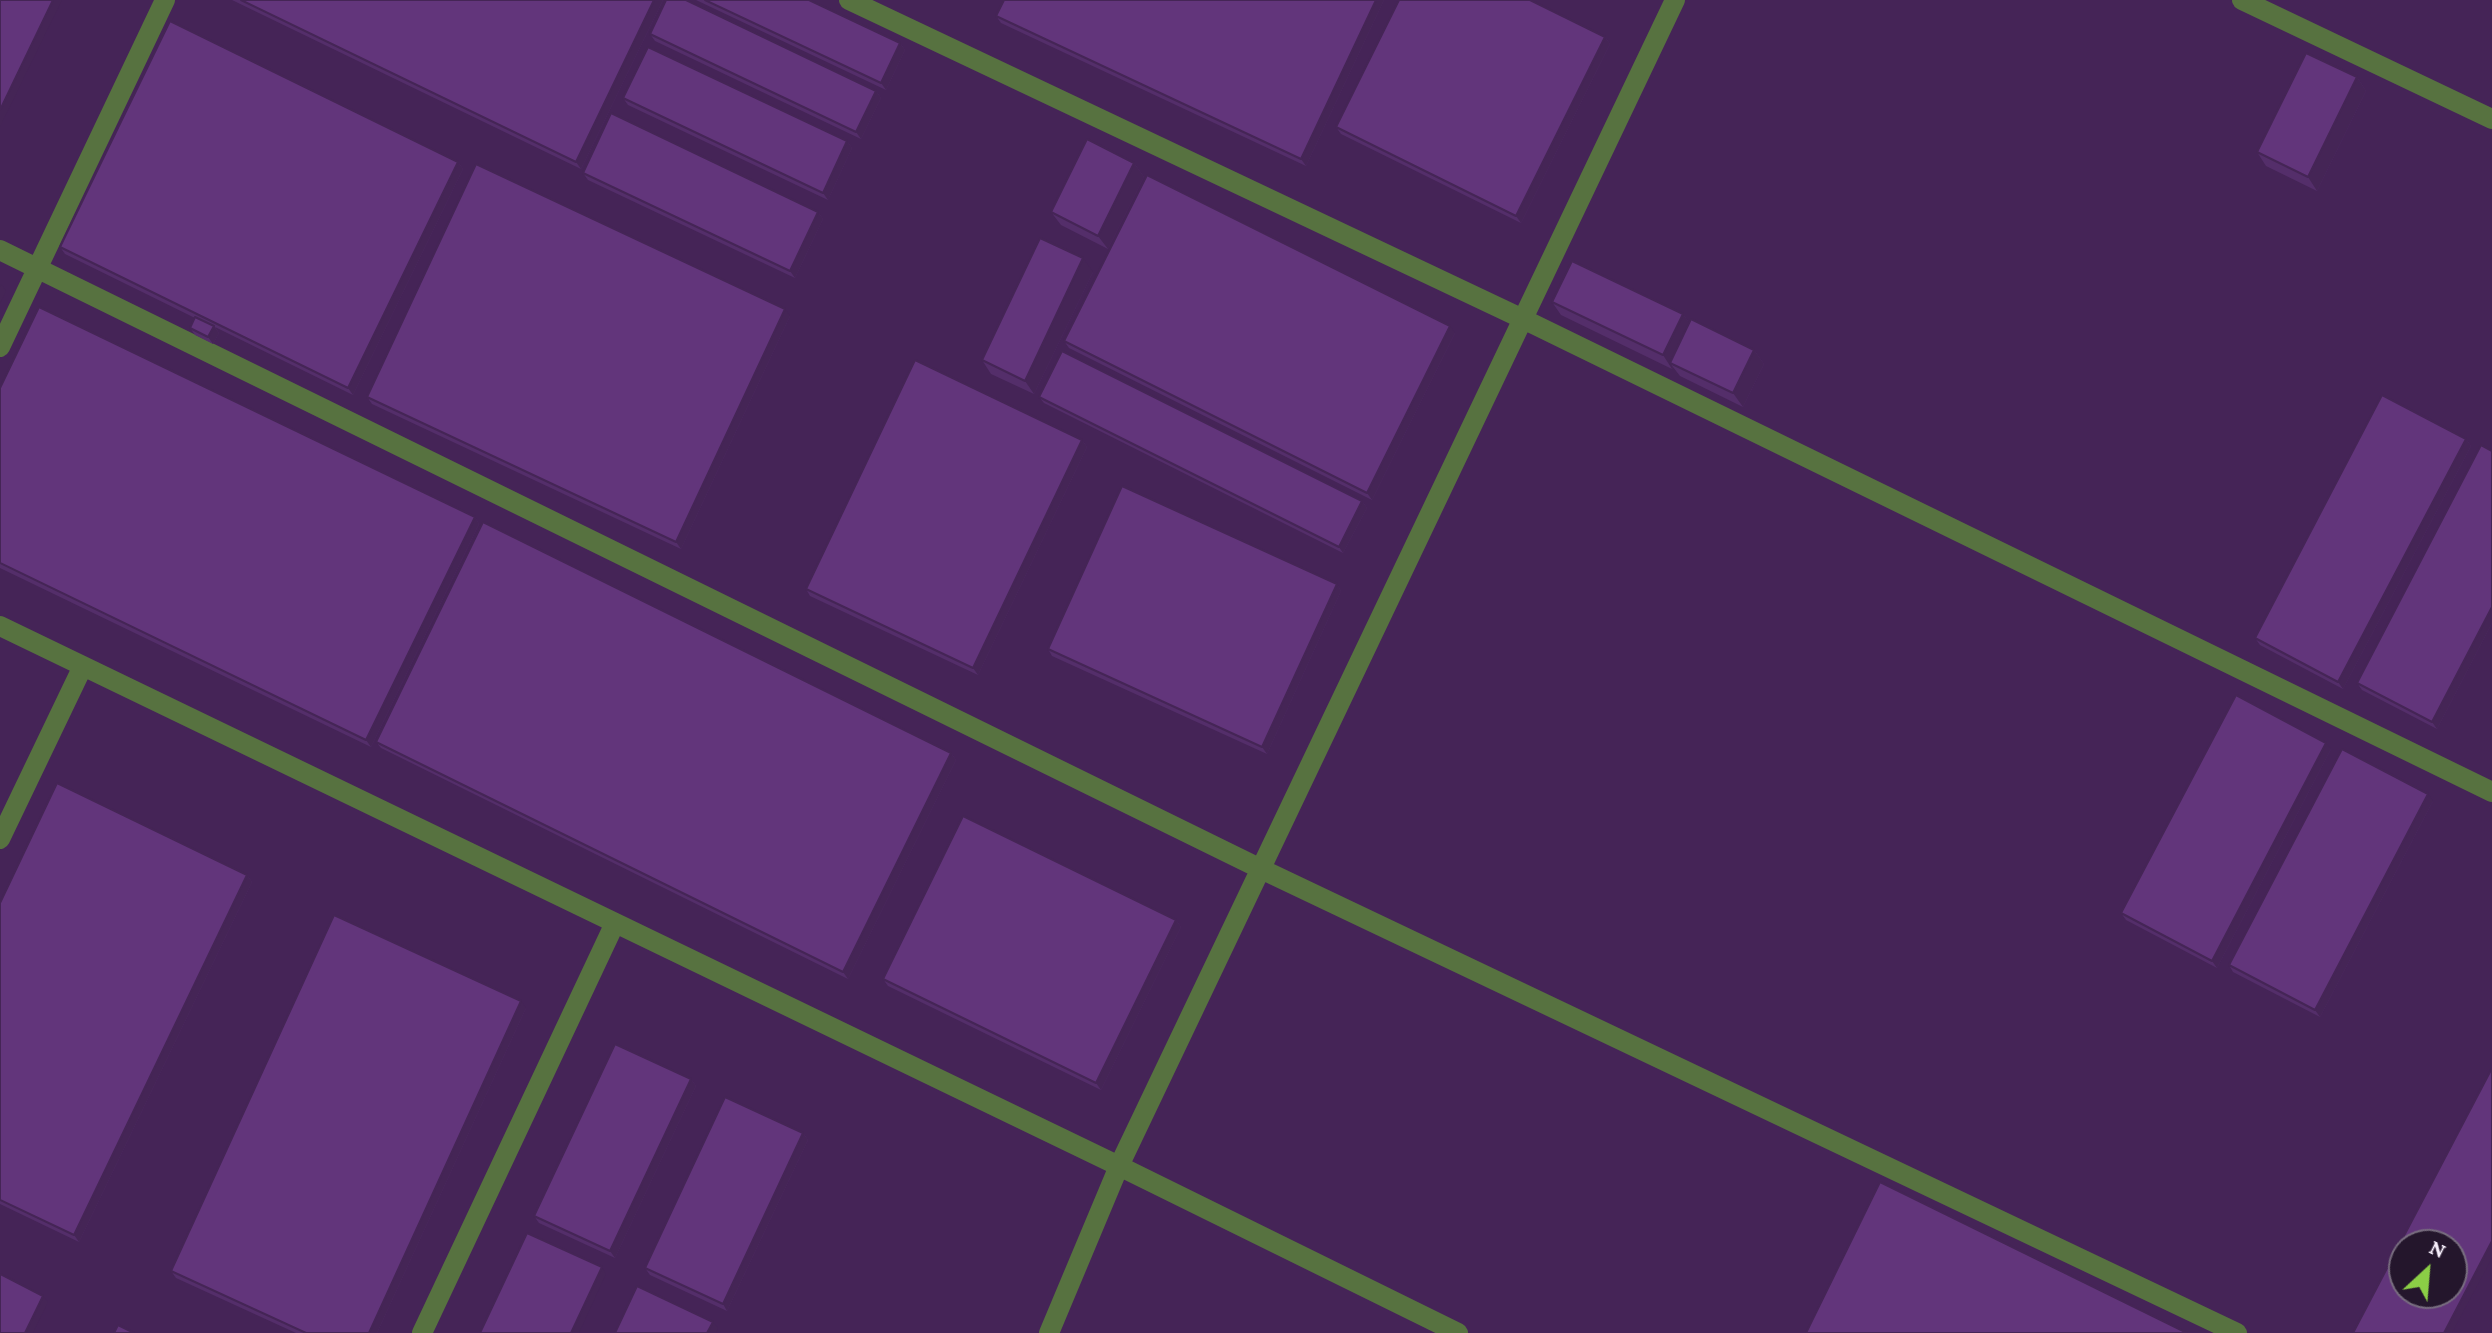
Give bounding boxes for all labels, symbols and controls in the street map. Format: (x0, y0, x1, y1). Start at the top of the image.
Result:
north arrow (2388, 1229, 2468, 1309)
text: N (2426, 1234, 2450, 1263)

